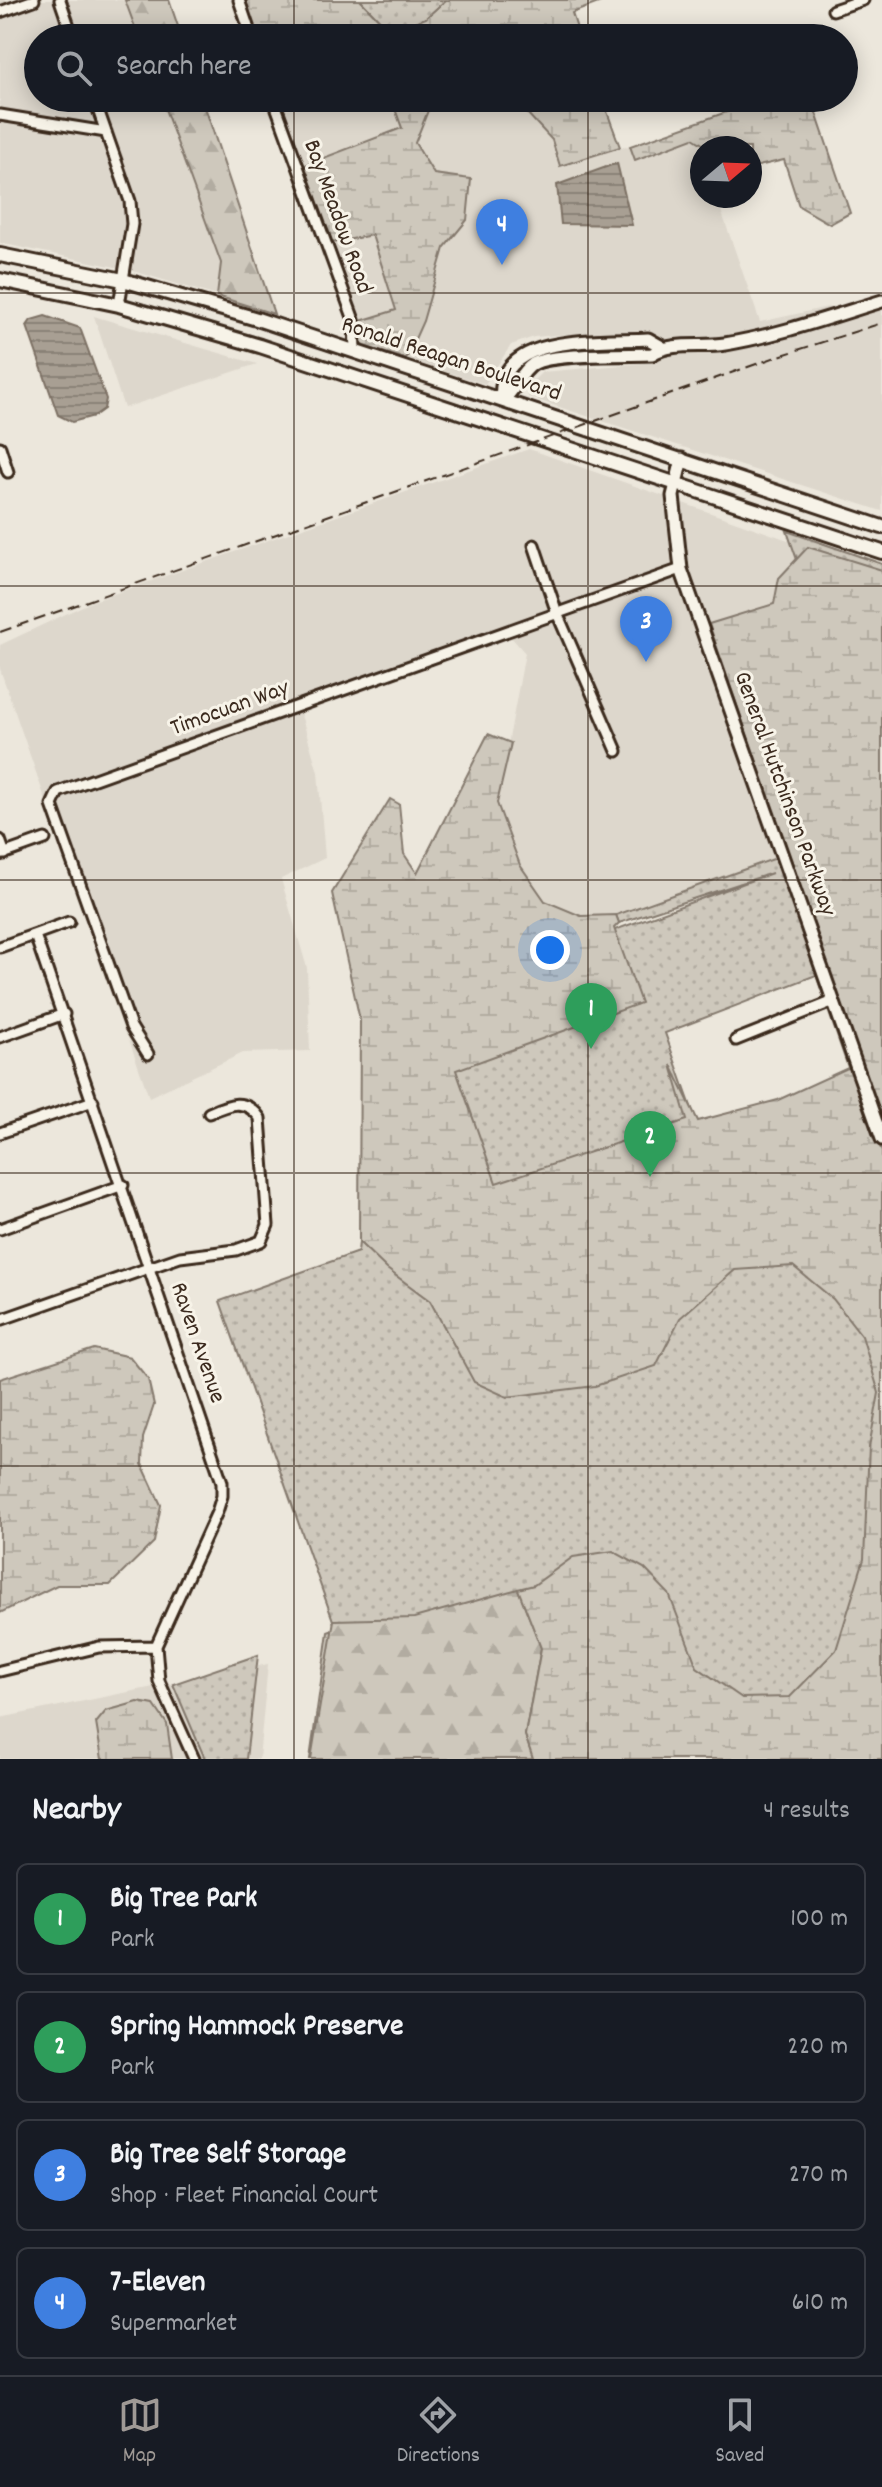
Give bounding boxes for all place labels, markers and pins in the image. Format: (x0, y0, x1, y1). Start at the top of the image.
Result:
pin: 4 (476, 199, 528, 265)
pin: 3 (620, 596, 672, 662)
pin: 1 (565, 983, 617, 1049)
pin: 2 (624, 1111, 676, 1177)

